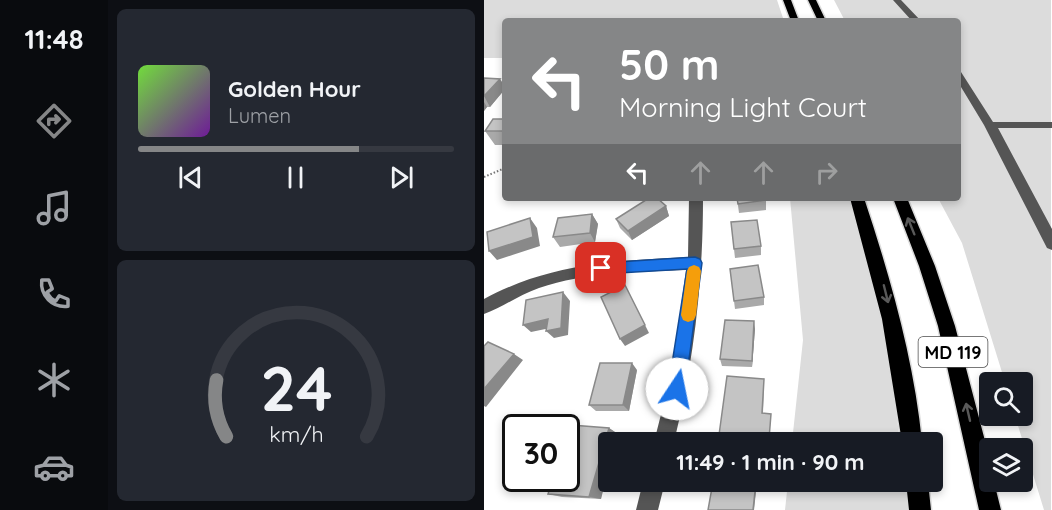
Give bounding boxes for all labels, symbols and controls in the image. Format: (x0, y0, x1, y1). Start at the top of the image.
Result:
text: 11:48 (24, 22, 84, 56)
text: 50 m (619, 38, 719, 91)
icon: left (520, 42, 598, 120)
text: Golden Hour (228, 75, 361, 103)
text: Morning Light Court (619, 90, 867, 124)
icon: directions (33, 100, 75, 142)
text: Lumen (228, 103, 291, 128)
icon: left (621, 156, 654, 189)
icon: ahead (684, 156, 717, 189)
icon: ahead (747, 156, 780, 189)
icon: right (810, 156, 843, 189)
icon: previous (174, 161, 207, 194)
icon: pause (279, 161, 312, 194)
icon: next (385, 161, 418, 194)
icon: music (33, 187, 75, 229)
one-way arrow (905, 217, 916, 235)
pin (575, 242, 626, 293)
icon: arrive (584, 251, 617, 284)
icon: phone (33, 273, 75, 315)
one-way arrow (880, 284, 892, 303)
road number: MD 119 (918, 337, 988, 367)
text: 24 (260, 349, 332, 427)
position arrow (645, 357, 709, 421)
icon: climate (33, 359, 75, 401)
map controls (979, 372, 1033, 492)
button: search (979, 372, 1033, 426)
one-way arrow (962, 403, 974, 422)
speed limit sign: 30 (502, 414, 580, 492)
text: km/h (269, 422, 323, 448)
button: layers (979, 438, 1033, 492)
icon: car (33, 446, 75, 488)
text: 11:49 · 1 min · 90 m (676, 448, 865, 476)

